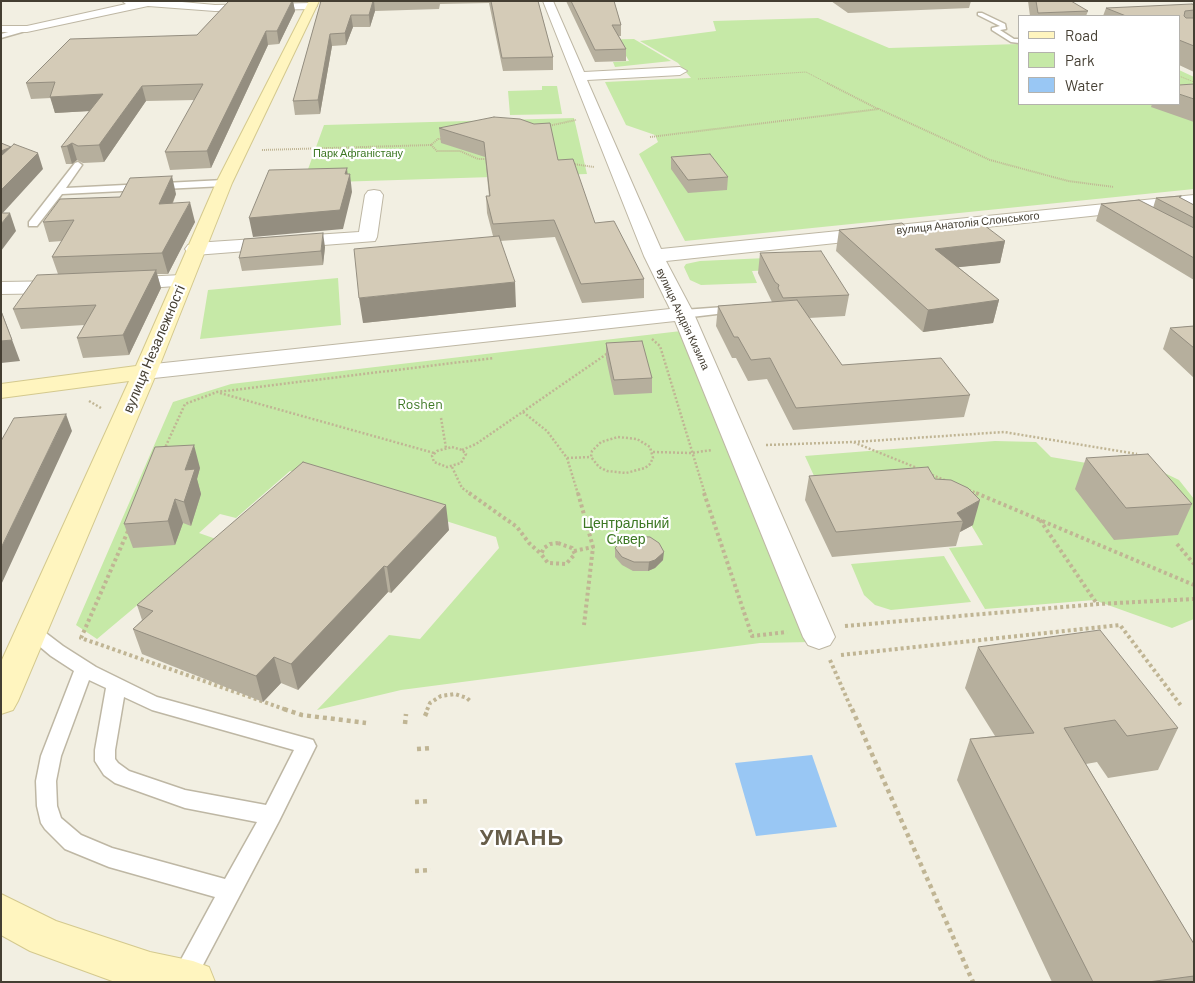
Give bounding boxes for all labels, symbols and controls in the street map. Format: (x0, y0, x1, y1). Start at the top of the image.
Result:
legend (1018, 15, 1180, 105)
text: Road (1065, 26, 1098, 44)
text: Park (1065, 51, 1094, 69)
text: Water (1065, 76, 1104, 94)
park label: Парк Афганістану (313, 146, 403, 160)
street label: вулиця Анатолія Слонського (896, 209, 1040, 237)
street label: вулиця Андрія Кизила (654, 266, 712, 372)
street label: вулиця Незалежності (119, 283, 189, 415)
park label: Roshen (397, 396, 443, 412)
park label: Центральний Сквер (583, 515, 669, 548)
district label: УМАНЬ (479, 825, 565, 851)

